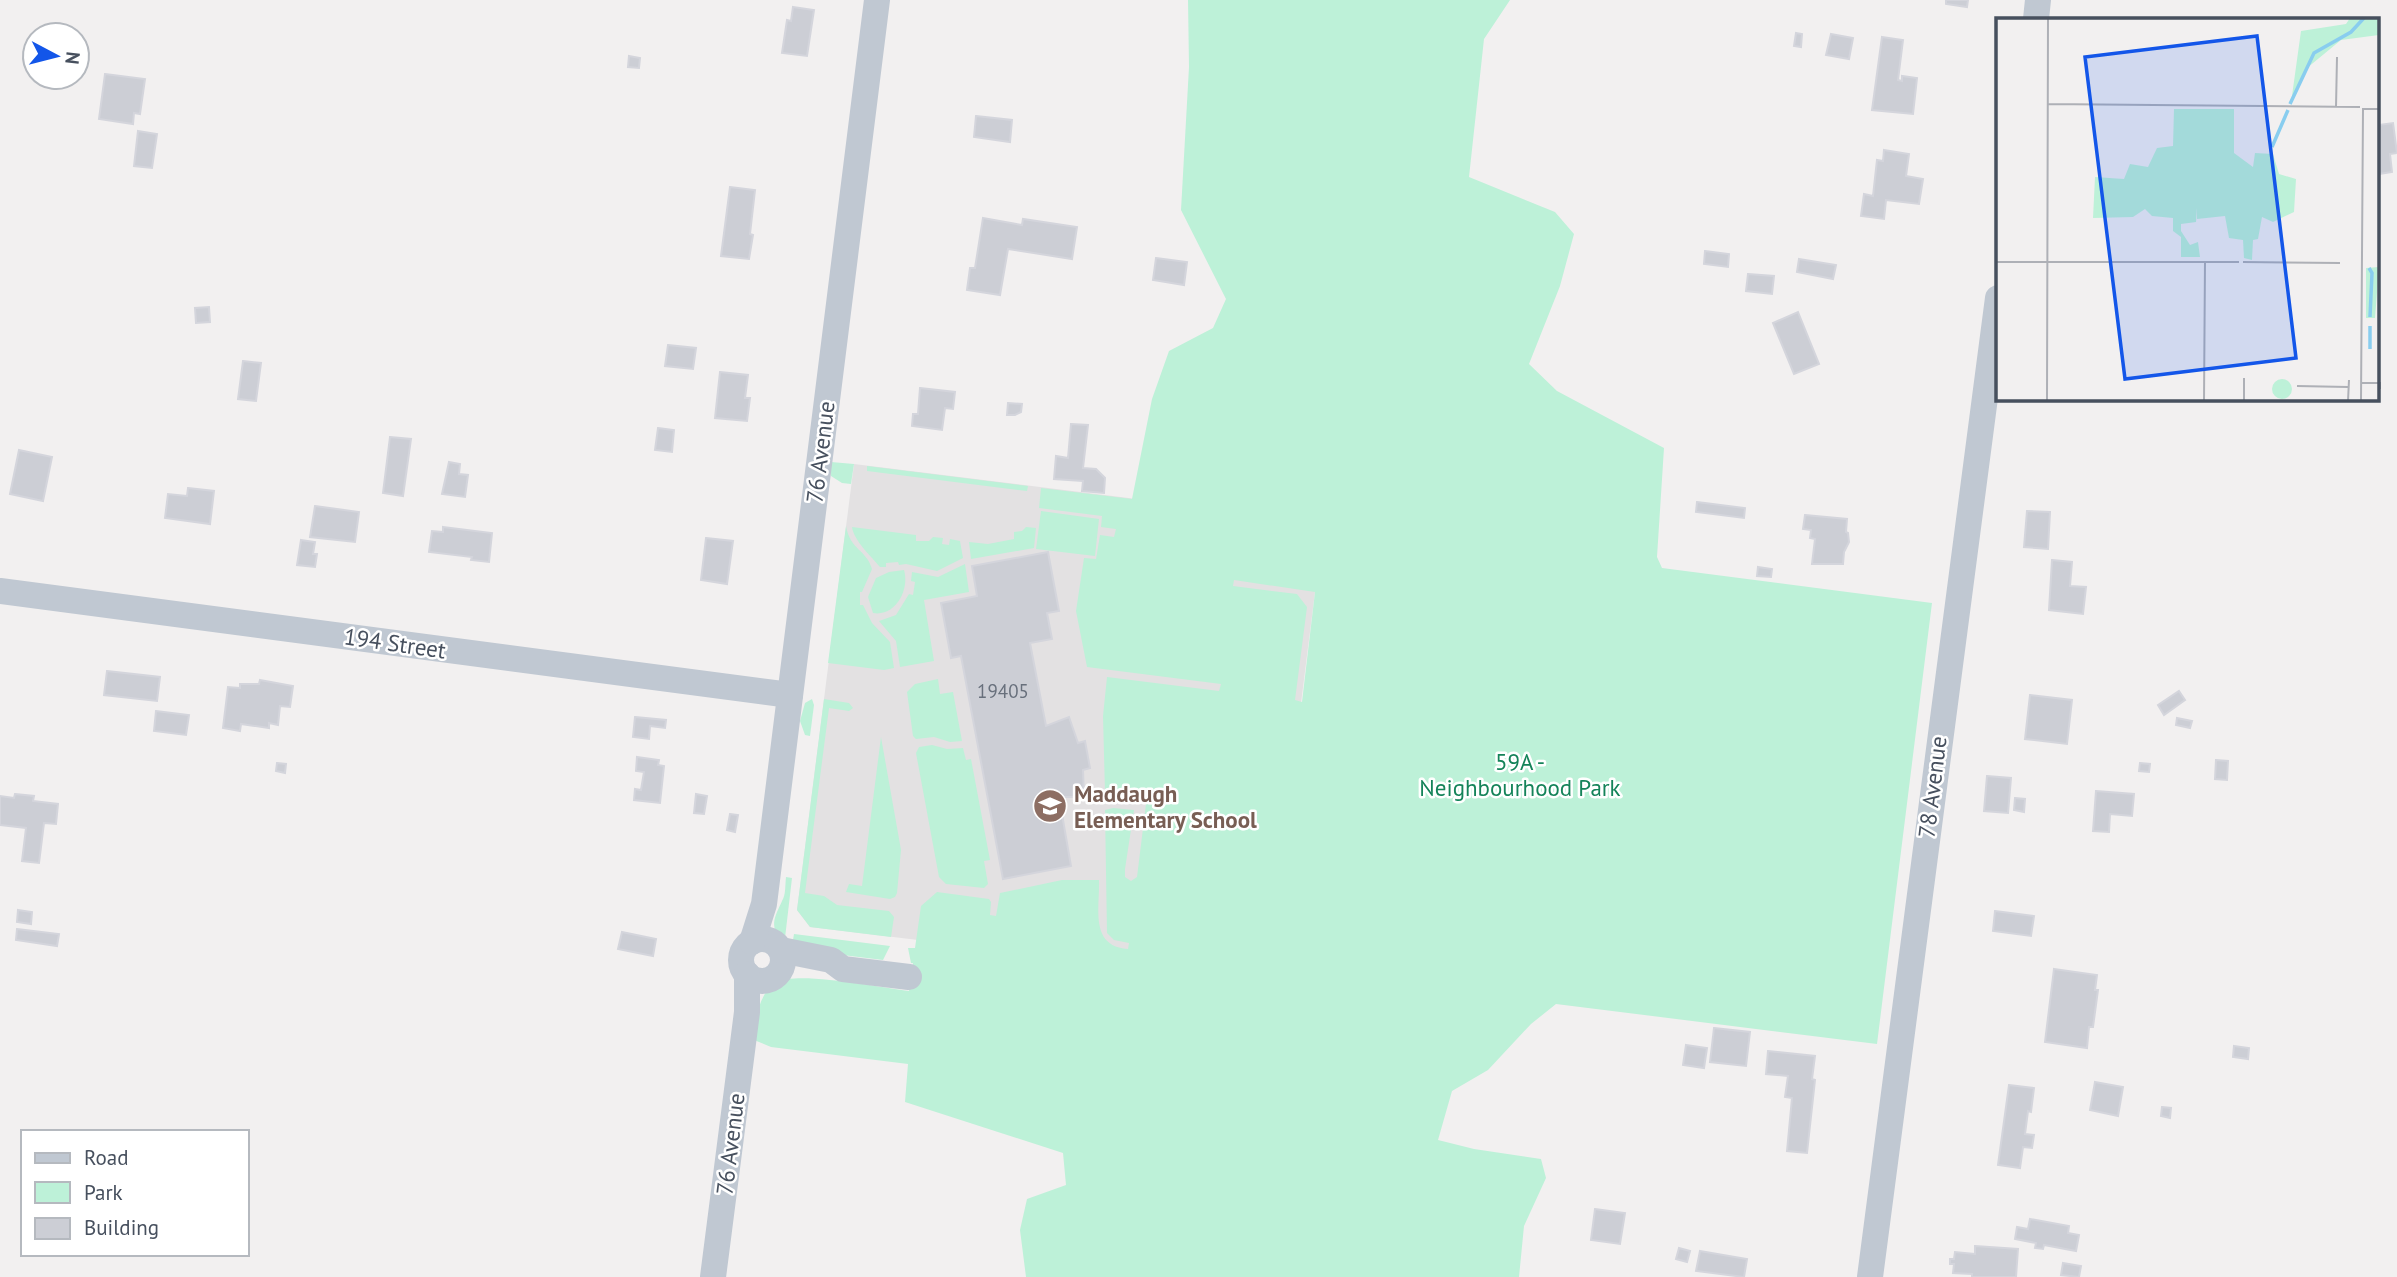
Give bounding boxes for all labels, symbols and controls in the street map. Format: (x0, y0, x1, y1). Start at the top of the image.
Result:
inset map (1996, 18, 2380, 401)
north arrow (21, 21, 91, 91)
text: N (60, 50, 86, 66)
street label: 76 Avenue (799, 399, 841, 505)
street label: 194 Street (342, 622, 448, 665)
house number: 19405 (977, 679, 1029, 703)
street label: 78 Avenue (1911, 734, 1953, 840)
park label: 59A - Neighbourhood Park (1419, 747, 1621, 802)
place label: Maddaugh Elementary School (1074, 779, 1257, 834)
school or university icon: Maddaugh Elementary School (1031, 787, 1069, 825)
street label: 76 Avenue (709, 1091, 751, 1197)
legend (21, 1130, 248, 1256)
text: Road (84, 1144, 128, 1171)
text: Park (84, 1179, 123, 1206)
text: Building (84, 1214, 159, 1241)

